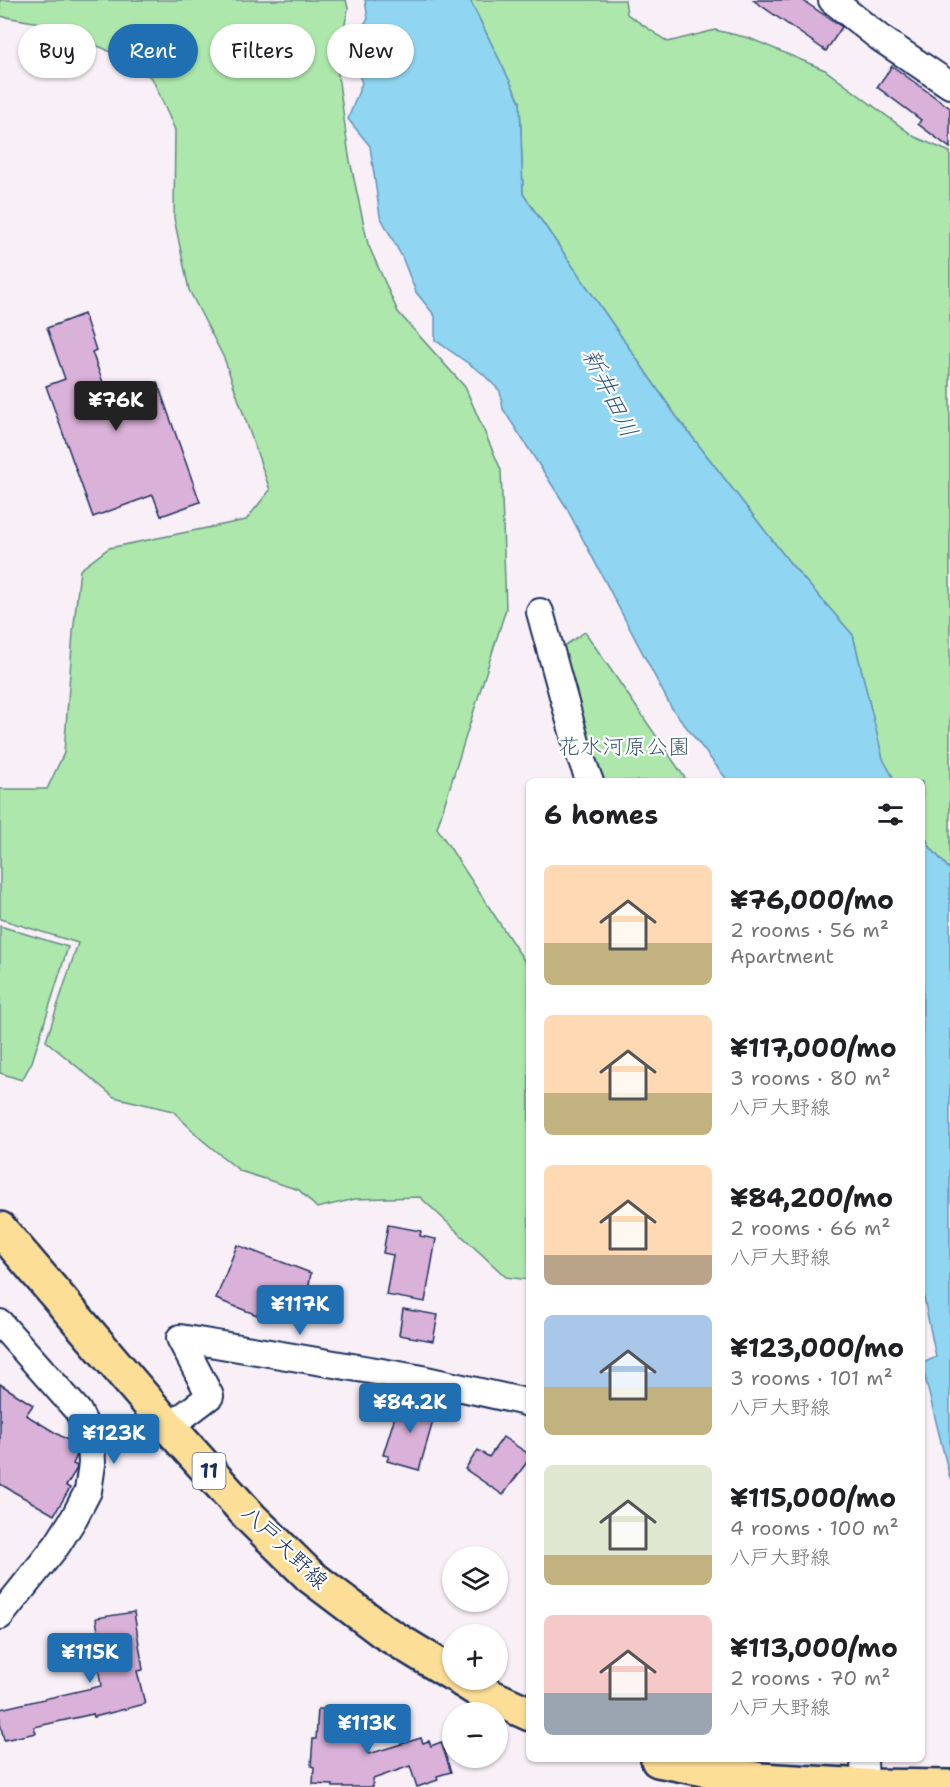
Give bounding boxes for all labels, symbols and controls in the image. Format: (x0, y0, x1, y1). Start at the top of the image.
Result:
chip: Buy (18, 24, 96, 78)
chip: Rent (108, 24, 198, 78)
chip: Filters (210, 24, 315, 78)
chip: New (327, 24, 414, 78)
water label: 新井田川 (575, 343, 645, 443)
pin: ¥76K (80, 381, 152, 432)
text: ¥76K (88, 387, 144, 413)
park label: 花水河原公園 (558, 732, 690, 761)
text: 6 homes (544, 797, 658, 832)
icon: filters (874, 798, 907, 831)
text: ¥76,000/mo (730, 882, 894, 917)
icon: home (592, 889, 664, 961)
text: 2 rooms · 56 m² (730, 917, 889, 943)
text: Apartment (730, 943, 834, 969)
text: ¥117,000/mo (730, 1030, 897, 1065)
icon: home (592, 1039, 664, 1111)
text: 3 rooms · 80 m² (730, 1065, 891, 1091)
text: 八戸大野線 (730, 1094, 830, 1120)
text: ¥84,200/mo (730, 1180, 893, 1215)
icon: home (592, 1189, 664, 1261)
text: 2 rooms · 66 m² (730, 1215, 891, 1241)
text: 八戸大野線 (730, 1244, 830, 1270)
pin: ¥117K (258, 1285, 342, 1336)
text: ¥117K (271, 1291, 329, 1317)
text: ¥123,000/mo (730, 1330, 904, 1365)
icon: home (592, 1339, 664, 1411)
text: 3 rooms · 101 m² (730, 1365, 893, 1391)
pin: ¥84.2K (361, 1383, 459, 1434)
text: ¥84.2K (373, 1389, 447, 1415)
text: 八戸大野線 (730, 1394, 830, 1420)
pin: ¥123K (72, 1414, 156, 1465)
text: ¥123K (82, 1420, 146, 1446)
road number: 11 (192, 1453, 226, 1489)
text: ¥115,000/mo (730, 1480, 896, 1515)
icon: home (592, 1489, 664, 1561)
street label: 八戸大野線 (235, 1498, 335, 1596)
text: 4 rooms · 100 m² (730, 1515, 899, 1541)
text: 八戸大野線 (730, 1544, 830, 1570)
map controls (442, 1546, 508, 1768)
button: layers (442, 1546, 508, 1612)
button: + (442, 1624, 508, 1690)
text: ¥113,000/mo (730, 1630, 898, 1665)
pin: ¥115K (48, 1633, 132, 1684)
text: ¥115K (61, 1639, 119, 1665)
icon: home (592, 1639, 664, 1711)
text: 2 rooms · 70 m² (730, 1665, 891, 1691)
text: 八戸大野線 (730, 1694, 830, 1720)
button: − (442, 1702, 508, 1768)
pin: ¥113K (325, 1704, 409, 1755)
text: ¥113K (338, 1710, 396, 1736)

